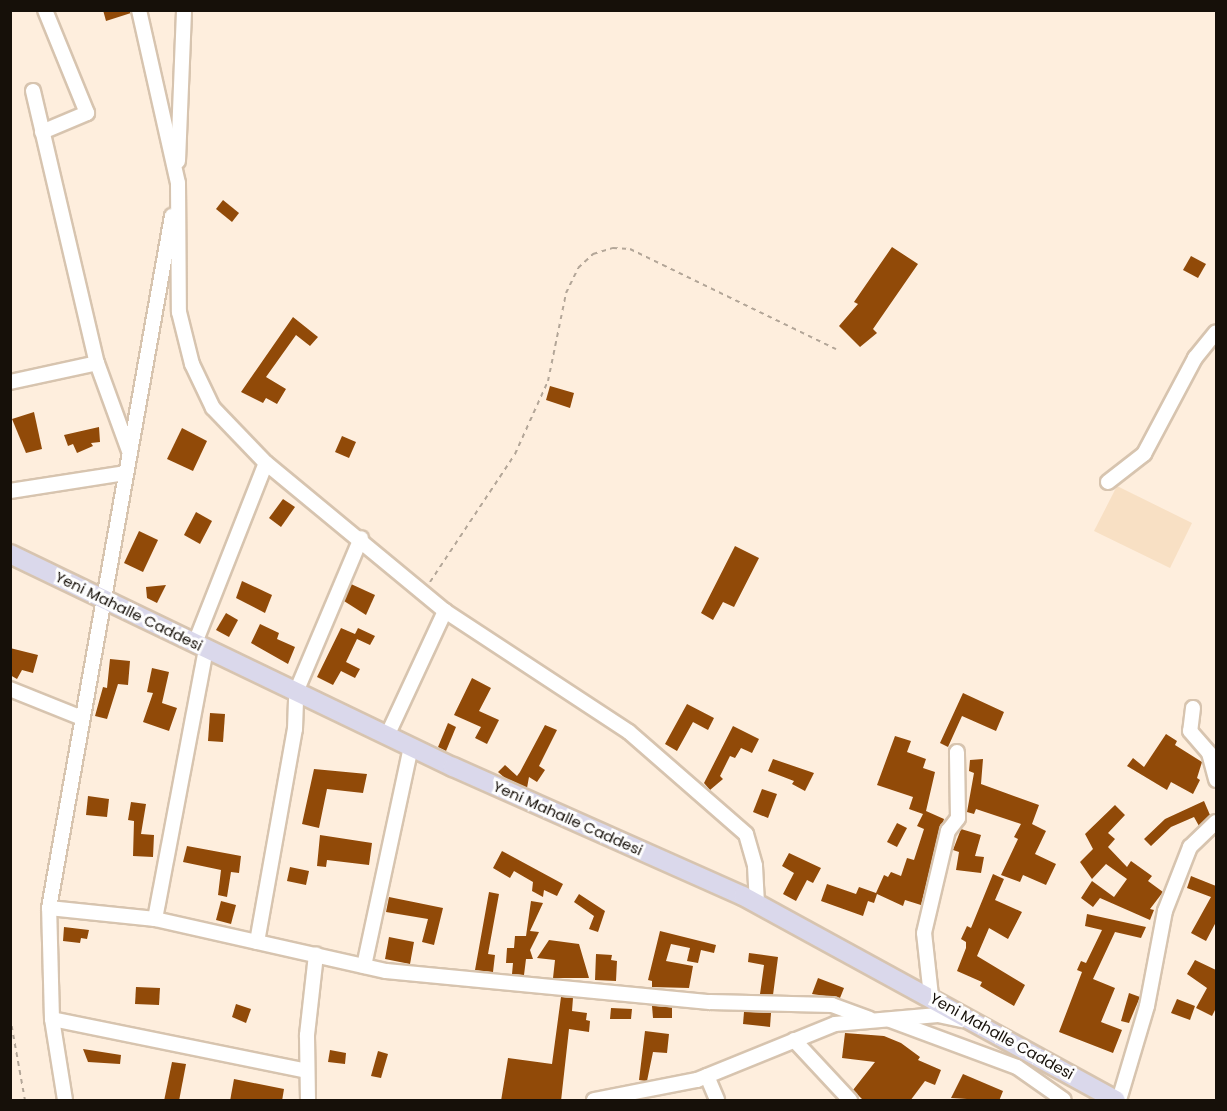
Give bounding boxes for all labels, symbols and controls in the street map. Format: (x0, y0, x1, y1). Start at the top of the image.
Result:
street label: Yeni Mahalle Caddesi (52, 567, 206, 655)
street label: Yeni Mahalle Caddesi (490, 777, 646, 859)
street label: Yeni Mahalle Caddesi (927, 989, 1077, 1083)

